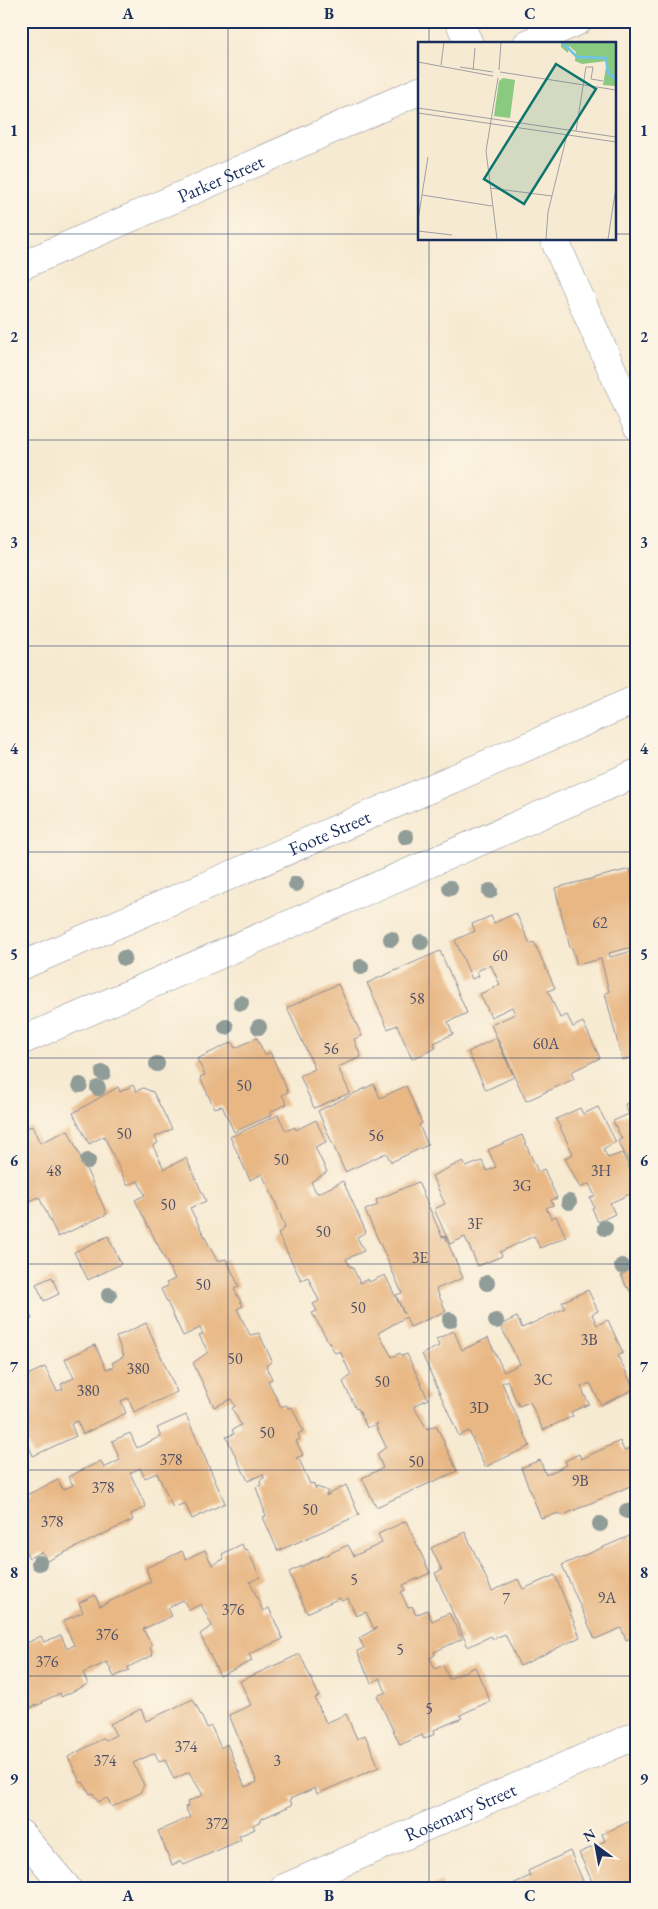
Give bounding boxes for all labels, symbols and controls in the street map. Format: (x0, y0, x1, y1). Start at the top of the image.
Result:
text: A (121, 3, 134, 24)
text: B (324, 3, 334, 24)
text: C (524, 3, 536, 24)
inset map (418, 42, 616, 240)
text: 1 (10, 120, 18, 141)
text: 1 (640, 120, 648, 141)
street label: Parker Street (174, 148, 268, 208)
text: 2 (10, 326, 19, 347)
text: 2 (640, 326, 649, 347)
text: 3 (10, 532, 18, 553)
text: 3 (640, 532, 648, 553)
text: 4 (10, 738, 19, 759)
text: 4 (640, 738, 649, 759)
street label: Foote Street (284, 804, 374, 861)
house number: 62 (592, 912, 608, 933)
text: 5 (10, 944, 18, 965)
text: 5 (640, 944, 648, 965)
house number: 60 (492, 945, 508, 966)
house number: 58 (409, 988, 425, 1009)
house number: 60A (533, 1033, 560, 1054)
house number: 56 (323, 1038, 339, 1059)
house number: 50 (236, 1075, 252, 1096)
house number: 50 (116, 1123, 132, 1144)
house number: 56 (368, 1125, 384, 1146)
house number: 50 (273, 1149, 289, 1170)
text: 6 (10, 1150, 19, 1171)
text: 6 (640, 1150, 649, 1171)
house number: 48 (46, 1160, 62, 1181)
house number: 3H (591, 1160, 611, 1181)
house number: 3G (512, 1175, 532, 1196)
house number: 50 (160, 1194, 176, 1215)
house number: 3F (467, 1213, 483, 1234)
house number: 50 (315, 1221, 331, 1242)
house number: 3E (412, 1247, 428, 1268)
house number: 50 (195, 1274, 211, 1295)
house number: 50 (350, 1297, 366, 1318)
house number: 3B (580, 1329, 598, 1350)
house number: 50 (227, 1348, 243, 1369)
text: 7 (10, 1356, 19, 1377)
text: 7 (640, 1356, 649, 1377)
house number: 380 (126, 1358, 150, 1379)
house number: 3C (533, 1369, 553, 1390)
house number: 50 (374, 1371, 390, 1392)
house number: 380 (76, 1380, 100, 1401)
house number: 3D (469, 1397, 489, 1418)
house number: 50 (259, 1422, 275, 1443)
house number: 378 (159, 1449, 183, 1470)
house number: 50 (408, 1451, 424, 1472)
house number: 9B (571, 1470, 589, 1491)
house number: 378 (91, 1477, 115, 1498)
house number: 50 (302, 1499, 318, 1520)
house number: 378 (40, 1511, 64, 1532)
text: 8 (10, 1562, 18, 1583)
text: 8 (640, 1562, 648, 1583)
house number: 5 (350, 1569, 358, 1590)
house number: 9A (598, 1587, 617, 1608)
house number: 7 (502, 1588, 510, 1609)
house number: 376 (221, 1599, 245, 1620)
house number: 376 (95, 1624, 119, 1645)
house number: 5 (396, 1639, 404, 1660)
house number: 376 (35, 1651, 59, 1672)
house number: 5 (425, 1698, 433, 1719)
house number: 374 (174, 1736, 198, 1757)
house number: 374 (93, 1750, 117, 1771)
house number: 3 (273, 1750, 281, 1771)
text: 9 (10, 1768, 19, 1789)
text: 9 (640, 1768, 649, 1789)
street label: Rosemary Street (401, 1776, 520, 1847)
house number: 372 (205, 1813, 229, 1834)
north arrow (570, 1822, 620, 1872)
text: N (580, 1824, 599, 1846)
text: A (121, 1885, 134, 1906)
text: B (324, 1885, 334, 1906)
text: C (524, 1885, 536, 1906)

